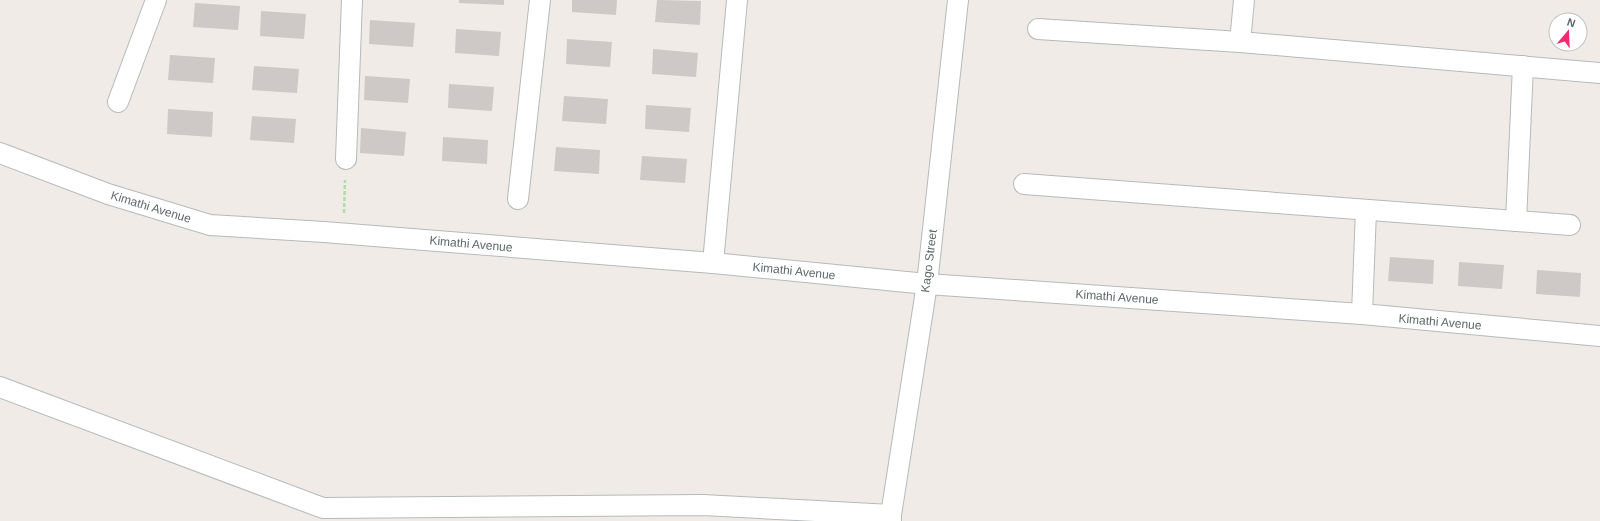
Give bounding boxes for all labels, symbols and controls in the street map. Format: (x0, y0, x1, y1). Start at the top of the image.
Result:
north arrow (1548, 12, 1588, 52)
text: N (1566, 16, 1577, 30)
street label: Kimathi Avenue (109, 188, 193, 226)
street label: Kago Street (918, 228, 940, 293)
street label: Kimathi Avenue (429, 233, 513, 255)
street label: Kimathi Avenue (752, 260, 836, 282)
street label: Kimathi Avenue (1075, 287, 1159, 307)
street label: Kimathi Avenue (1398, 311, 1482, 333)

